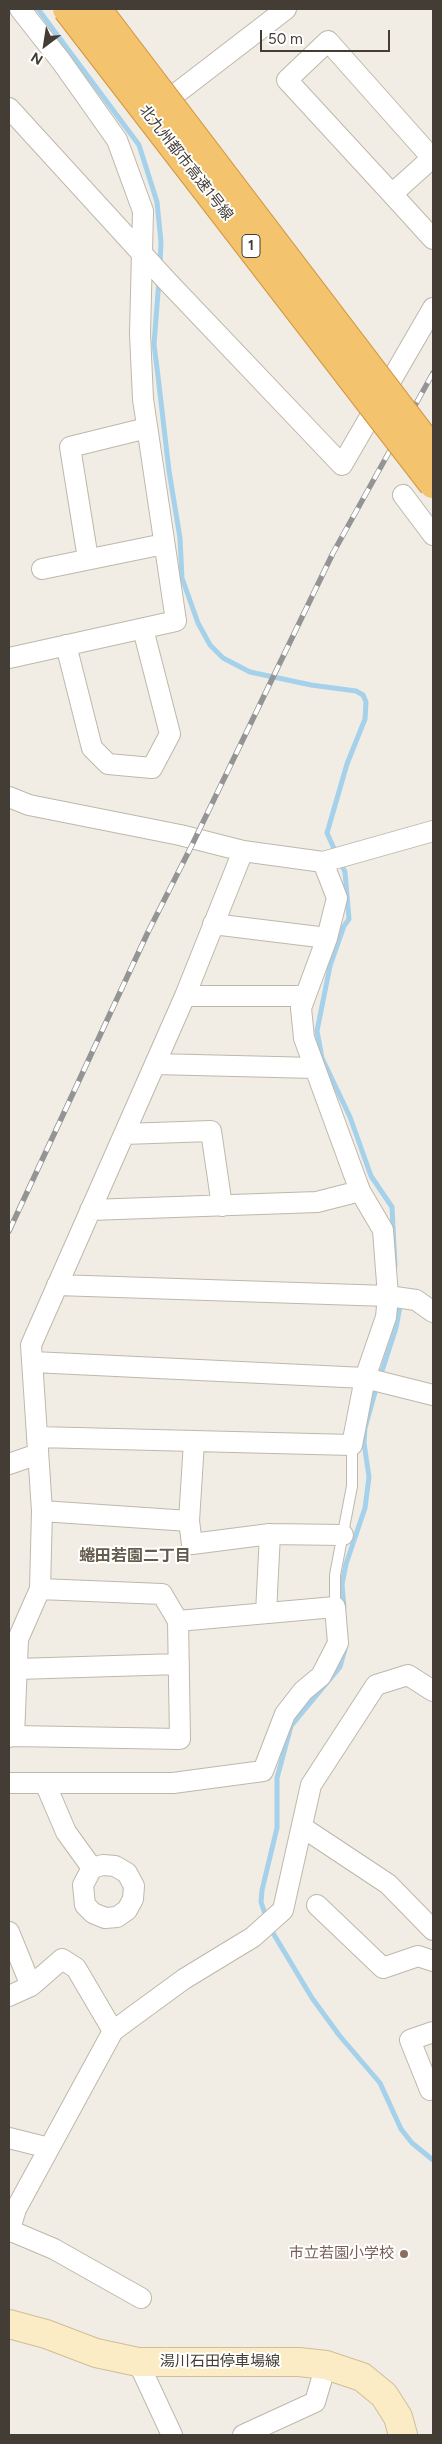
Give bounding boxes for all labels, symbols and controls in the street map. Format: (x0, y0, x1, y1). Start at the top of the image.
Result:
north arrow (20, 20, 70, 70)
scale bar (262, 20, 392, 52)
text: 50 m (268, 30, 303, 48)
text: N (28, 48, 46, 68)
street label: 北九州都市高速1号線 (135, 102, 237, 224)
road number: 1 (242, 235, 260, 258)
district label: 蜷田若園二丁目 (79, 1546, 191, 1566)
place label: 市立若園小学校 (289, 2245, 394, 2263)
marker: 市立若園小学校 (398, 2248, 410, 2260)
street label: 湯川石田停車場線 (160, 2353, 280, 2371)

